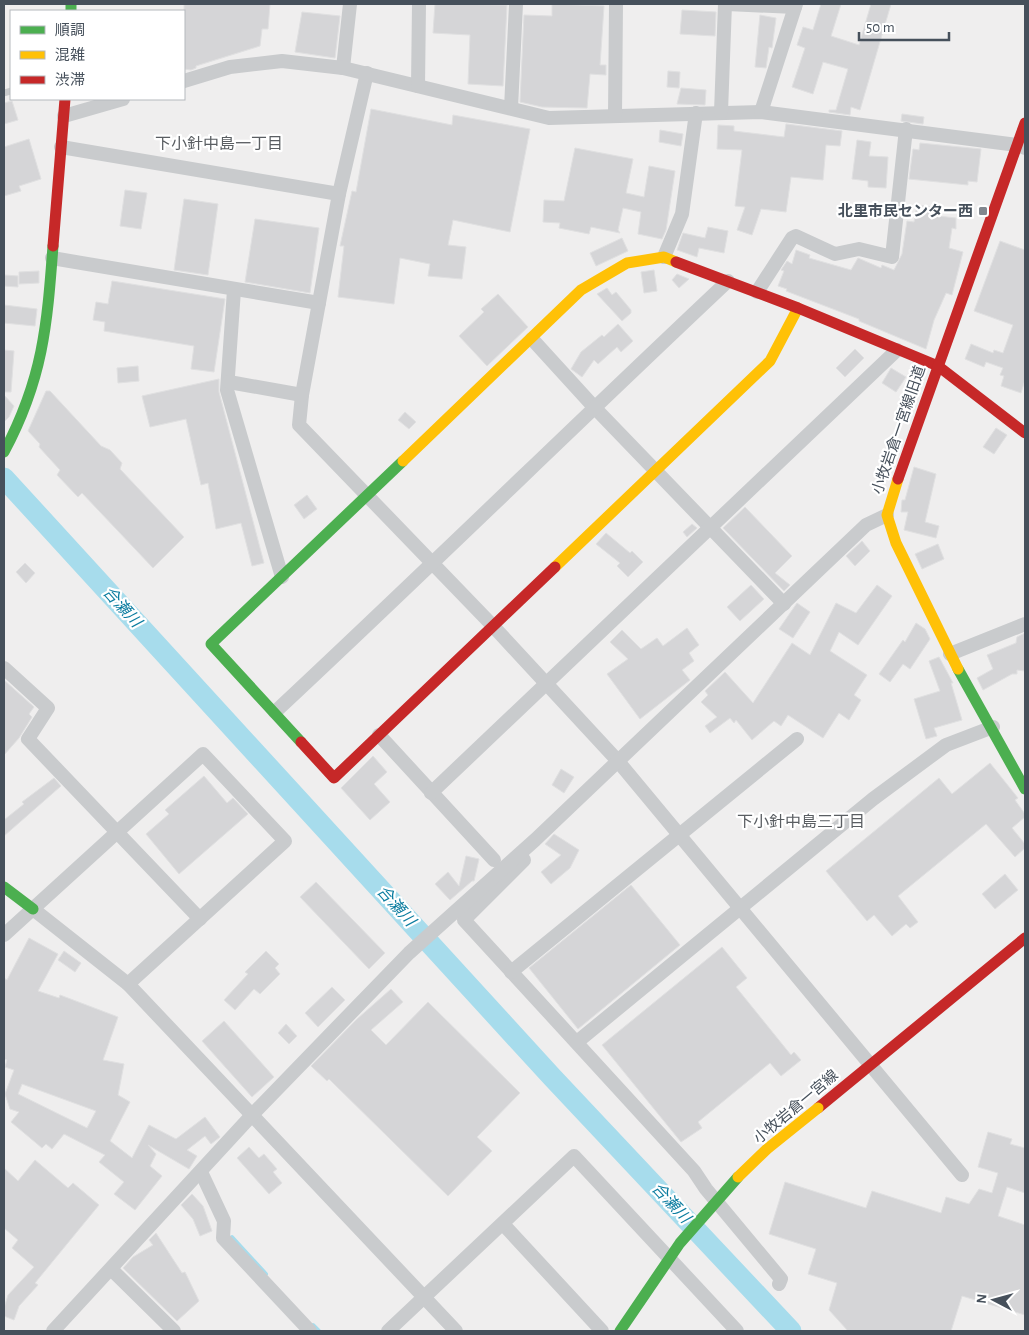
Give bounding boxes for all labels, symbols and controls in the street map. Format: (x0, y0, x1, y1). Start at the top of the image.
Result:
legend (10, 10, 185, 100)
scale bar (859, 10, 949, 42)
text: 50 m (866, 20, 895, 35)
text: 順調 (55, 23, 85, 38)
text: 混雑 (55, 47, 85, 63)
text: 渋滞 (55, 72, 85, 88)
district label: 下小針中島一丁目 (155, 135, 283, 152)
place label: 北里市民センター西 (838, 203, 973, 219)
marker: 北里市民センター西 (977, 205, 989, 217)
street label: 小牧岩倉一宮線旧道 (868, 363, 928, 496)
water label: 合瀬川 (100, 583, 146, 632)
district label: 下小針中島三丁目 (737, 813, 865, 830)
water label: 合瀬川 (374, 882, 420, 931)
street label: 小牧岩倉一宮線 (750, 1066, 841, 1146)
water label: 合瀬川 (649, 1179, 695, 1227)
north arrow (969, 1275, 1019, 1325)
text: N (975, 1293, 990, 1304)

